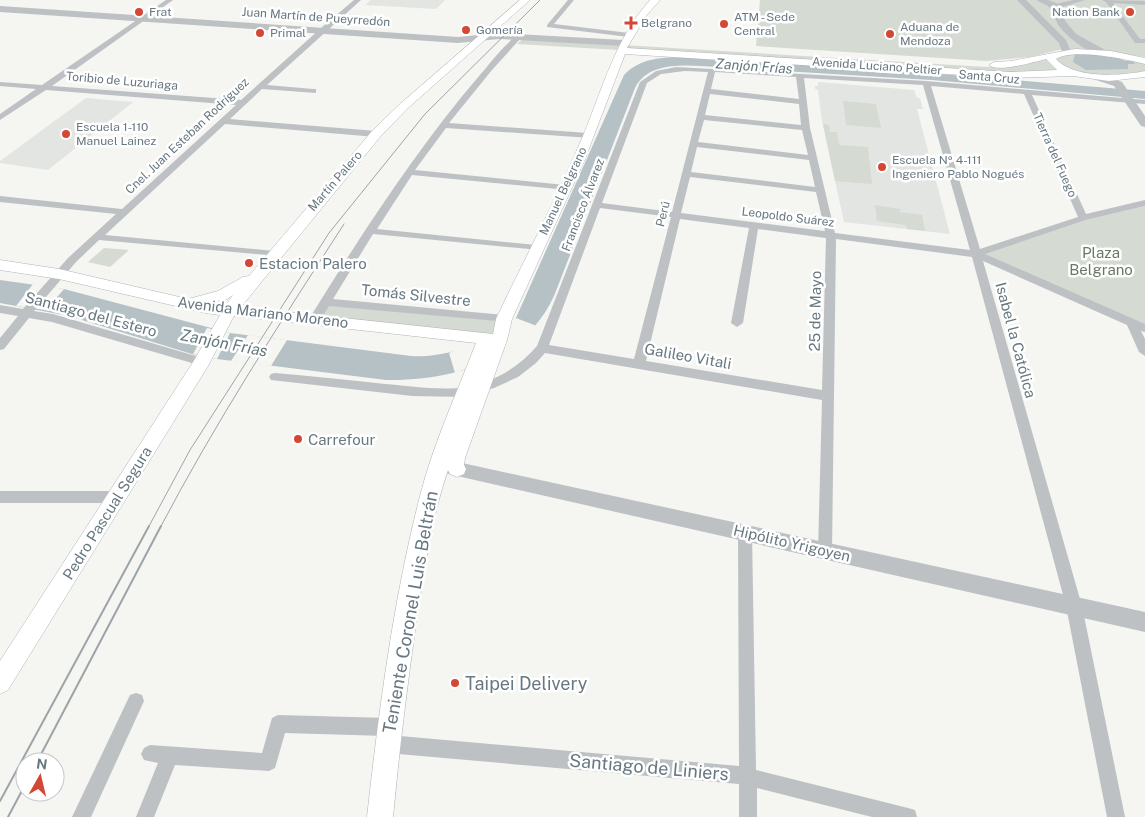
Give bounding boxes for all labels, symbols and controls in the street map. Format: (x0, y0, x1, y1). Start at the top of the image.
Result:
place label: Frat (149, 5, 172, 19)
street label: Juan Martín de Pueyrredón (241, 5, 391, 29)
place label: Nation Bank (1052, 5, 1120, 19)
marker: Frat (133, 6, 145, 18)
marker: Nation Bank (1124, 6, 1136, 18)
place label: ATM - Sede Central (734, 10, 795, 38)
place label: Belgrano (641, 16, 692, 30)
marker: Belgrano (625, 17, 637, 29)
marker: ATM - Sede Central (718, 18, 730, 30)
place label: Aduana de Mendoza (900, 20, 960, 48)
place label: Gomería (476, 23, 523, 37)
marker: Gomería (460, 24, 472, 36)
place label: Primal (270, 26, 306, 40)
marker: Primal (254, 27, 266, 39)
marker: Aduana de Mendoza (884, 28, 896, 40)
street label: Avenida Luciano Peltier (812, 54, 943, 78)
water label: Zanjón Frías (715, 55, 793, 77)
street label: Santa Cruz (958, 67, 1020, 87)
street label: Toribio de Luzuriaga (66, 69, 178, 93)
street label: Cnel. Juan Esteban Rodríguez (122, 75, 252, 197)
street label: Tierra del Fuego (1030, 111, 1080, 199)
place label: Escuela 1-110 Manuel Lainez (76, 120, 156, 148)
marker: Escuela 1-110 Manuel Lainez (60, 128, 72, 140)
street label: Manuel Belgrano (536, 145, 590, 237)
street label: Martín Palero (305, 148, 365, 214)
place label: Escuela Nº 4-111 Ingeniero Pablo Nogués (892, 153, 1024, 181)
street label: Francisco Álvarez (559, 156, 607, 253)
marker: Escuela Nº 4-111 Ingeniero Pablo Nogués (876, 161, 888, 173)
street label: Perú (653, 200, 673, 228)
street label: Leopoldo Suárez (741, 204, 835, 230)
park label: Plaza Belgrano (1069, 244, 1133, 278)
place label: Estacion Palero (259, 255, 367, 272)
marker: Estacion Palero (243, 257, 255, 269)
street label: 25 de Mayo (806, 271, 824, 351)
street label: Isabel la Católica (992, 280, 1040, 400)
street label: Tomás Silvestre (360, 281, 472, 309)
street label: Santiago del Estero (23, 288, 159, 340)
street label: Avenida Mariano Moreno (177, 293, 349, 331)
water label: Zanjón Frías (179, 325, 269, 361)
street label: Galileo Vitali (643, 340, 733, 372)
place label: Carrefour (308, 431, 375, 448)
marker: Carrefour (292, 433, 304, 445)
street label: Pedro Pascual Segura (59, 443, 155, 583)
street label: Teniente Coronel Luis Beltrán (378, 489, 442, 735)
street label: Hipólito Yrigoyen (732, 521, 852, 565)
place label: Taipei Delivery (465, 673, 588, 694)
marker: Taipei Delivery (449, 677, 461, 689)
street label: Santiago de Liniers (569, 750, 729, 784)
north arrow (15, 752, 65, 802)
text: N (35, 755, 48, 773)

